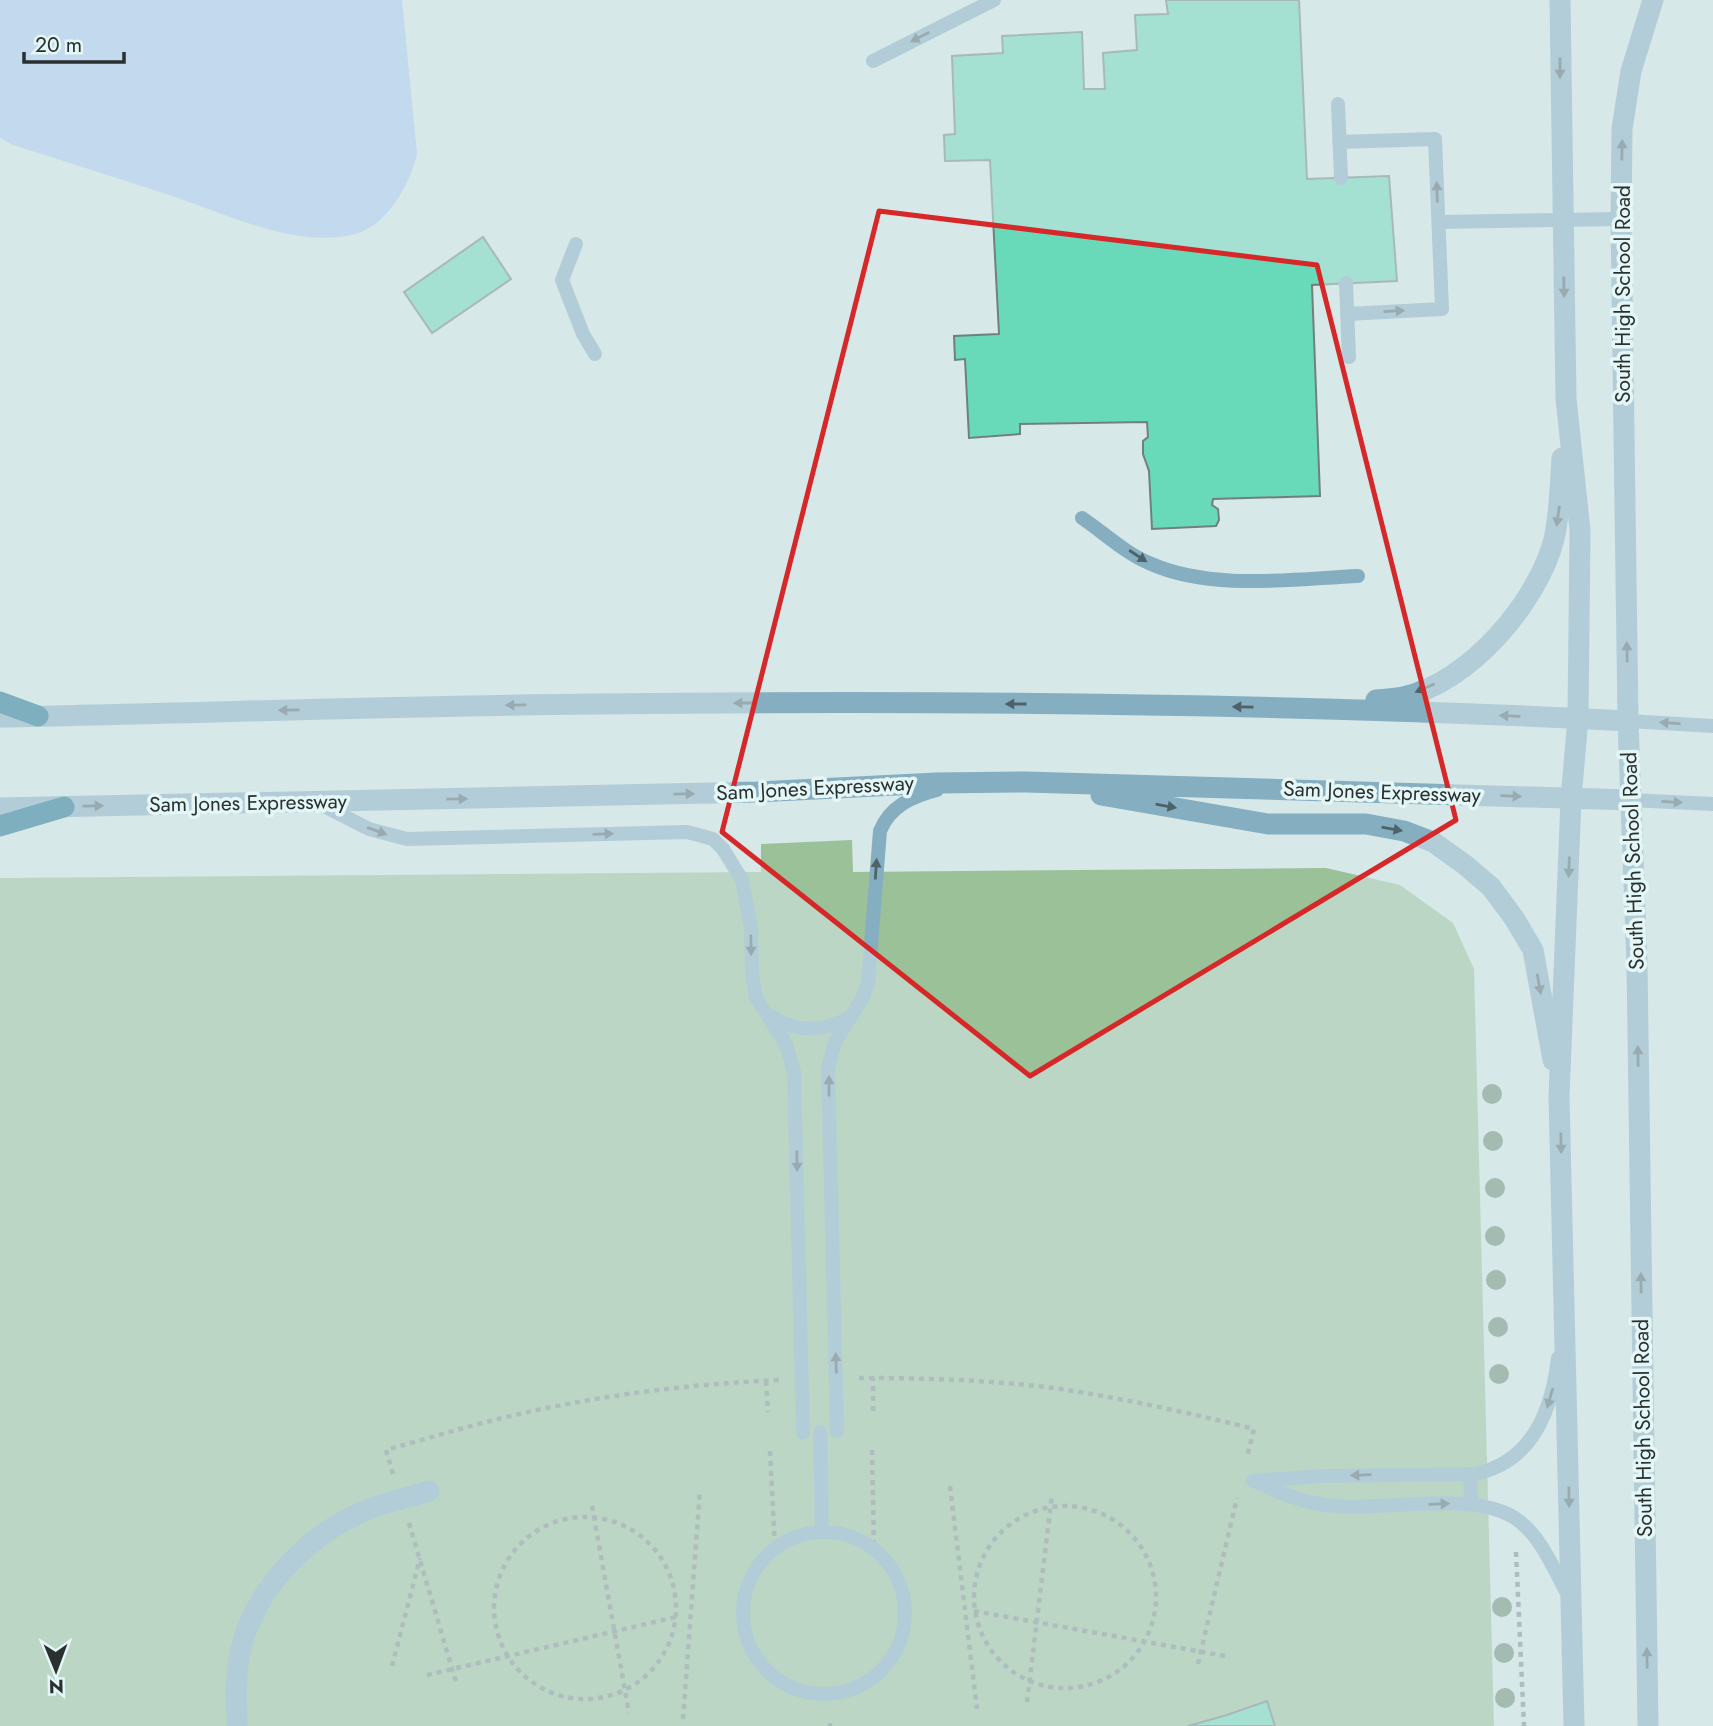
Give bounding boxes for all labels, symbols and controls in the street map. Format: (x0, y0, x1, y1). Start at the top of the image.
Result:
scale bar (24, 21, 124, 65)
text: 20 m (35, 30, 82, 60)
one-way arrow (910, 31, 930, 43)
one-way arrow (1555, 57, 1566, 79)
one-way arrow (1616, 139, 1628, 161)
one-way arrow (1432, 181, 1443, 203)
street label: South High School Road (1608, 185, 1638, 403)
one-way arrow (1558, 277, 1570, 299)
one-way arrow (1384, 306, 1406, 317)
one-way arrow (1552, 505, 1563, 527)
one-way arrow (1129, 549, 1147, 563)
one-way arrow (1621, 641, 1632, 663)
one-way arrow (1414, 683, 1435, 694)
one-way arrow (732, 697, 754, 709)
one-way arrow (505, 699, 527, 711)
one-way arrow (1005, 699, 1027, 710)
one-way arrow (1232, 701, 1254, 713)
one-way arrow (277, 704, 299, 715)
one-way arrow (1499, 710, 1521, 721)
one-way arrow (1659, 717, 1681, 728)
street label: South High School Road (1614, 752, 1652, 970)
street label: Sam Jones Expressway (715, 768, 915, 808)
street label: Sam Jones Expressway (1283, 774, 1482, 810)
street label: Sam Jones Expressway (149, 786, 348, 820)
one-way arrow (674, 788, 696, 799)
one-way arrow (1500, 791, 1522, 802)
one-way arrow (446, 793, 468, 804)
one-way arrow (1661, 797, 1683, 808)
one-way arrow (82, 800, 104, 812)
one-way arrow (1155, 801, 1177, 812)
one-way arrow (1381, 823, 1403, 834)
one-way arrow (366, 826, 387, 837)
one-way arrow (592, 829, 614, 840)
one-way arrow (1563, 856, 1574, 878)
one-way arrow (871, 858, 882, 880)
one-way arrow (745, 934, 757, 956)
one-way arrow (1534, 973, 1545, 995)
one-way arrow (1632, 1045, 1644, 1067)
one-way arrow (823, 1075, 834, 1097)
one-way arrow (1555, 1133, 1566, 1155)
one-way arrow (791, 1151, 803, 1173)
one-way arrow (1635, 1272, 1647, 1294)
street label: South High School Road (1626, 1319, 1660, 1537)
one-way arrow (830, 1351, 841, 1373)
one-way arrow (1544, 1387, 1555, 1409)
one-way arrow (1350, 1469, 1372, 1480)
one-way arrow (1563, 1486, 1575, 1508)
one-way arrow (1428, 1499, 1450, 1510)
north arrow (21, 1635, 91, 1705)
one-way arrow (1641, 1647, 1652, 1669)
text: N (49, 1673, 64, 1700)

